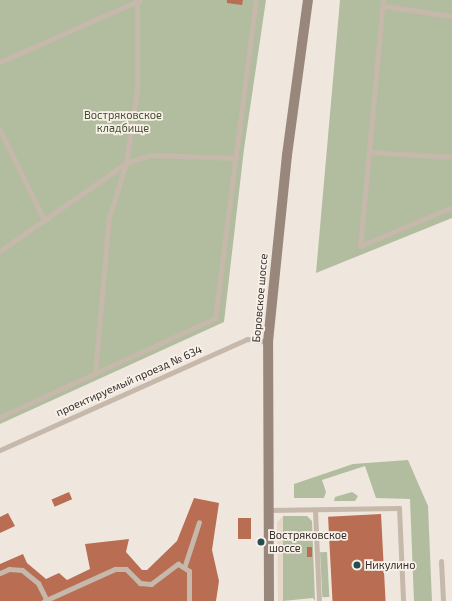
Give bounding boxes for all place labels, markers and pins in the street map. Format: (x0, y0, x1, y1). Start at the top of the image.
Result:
place label: Востряковское шоссе (269, 529, 347, 555)
marker: Востряковское шоссе (256, 537, 266, 547)
place label: Никулино (365, 558, 416, 572)
marker: Никулино (352, 560, 362, 570)

